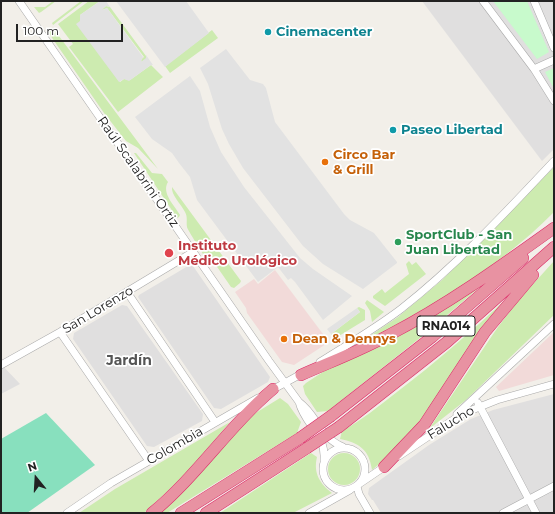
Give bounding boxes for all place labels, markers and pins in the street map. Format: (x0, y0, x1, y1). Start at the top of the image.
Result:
place label: Cinemacenter (276, 24, 372, 40)
marker: Cinemacenter (263, 27, 273, 37)
place label: Paseo Libertad (401, 122, 503, 138)
marker: Paseo Libertad (388, 125, 398, 135)
place label: Circo Bar & Grill (333, 147, 395, 178)
marker: Circo Bar & Grill (320, 157, 330, 167)
place label: SportClub - San Juan Libertad (406, 227, 512, 258)
marker: SportClub - San Juan Libertad (393, 237, 403, 247)
place label: Instituto Médico Urológico (178, 238, 297, 269)
marker: Instituto Médico Urológico (163, 247, 175, 259)
place label: Dean & Dennys (292, 331, 396, 347)
marker: Dean & Dennys (279, 334, 289, 344)

